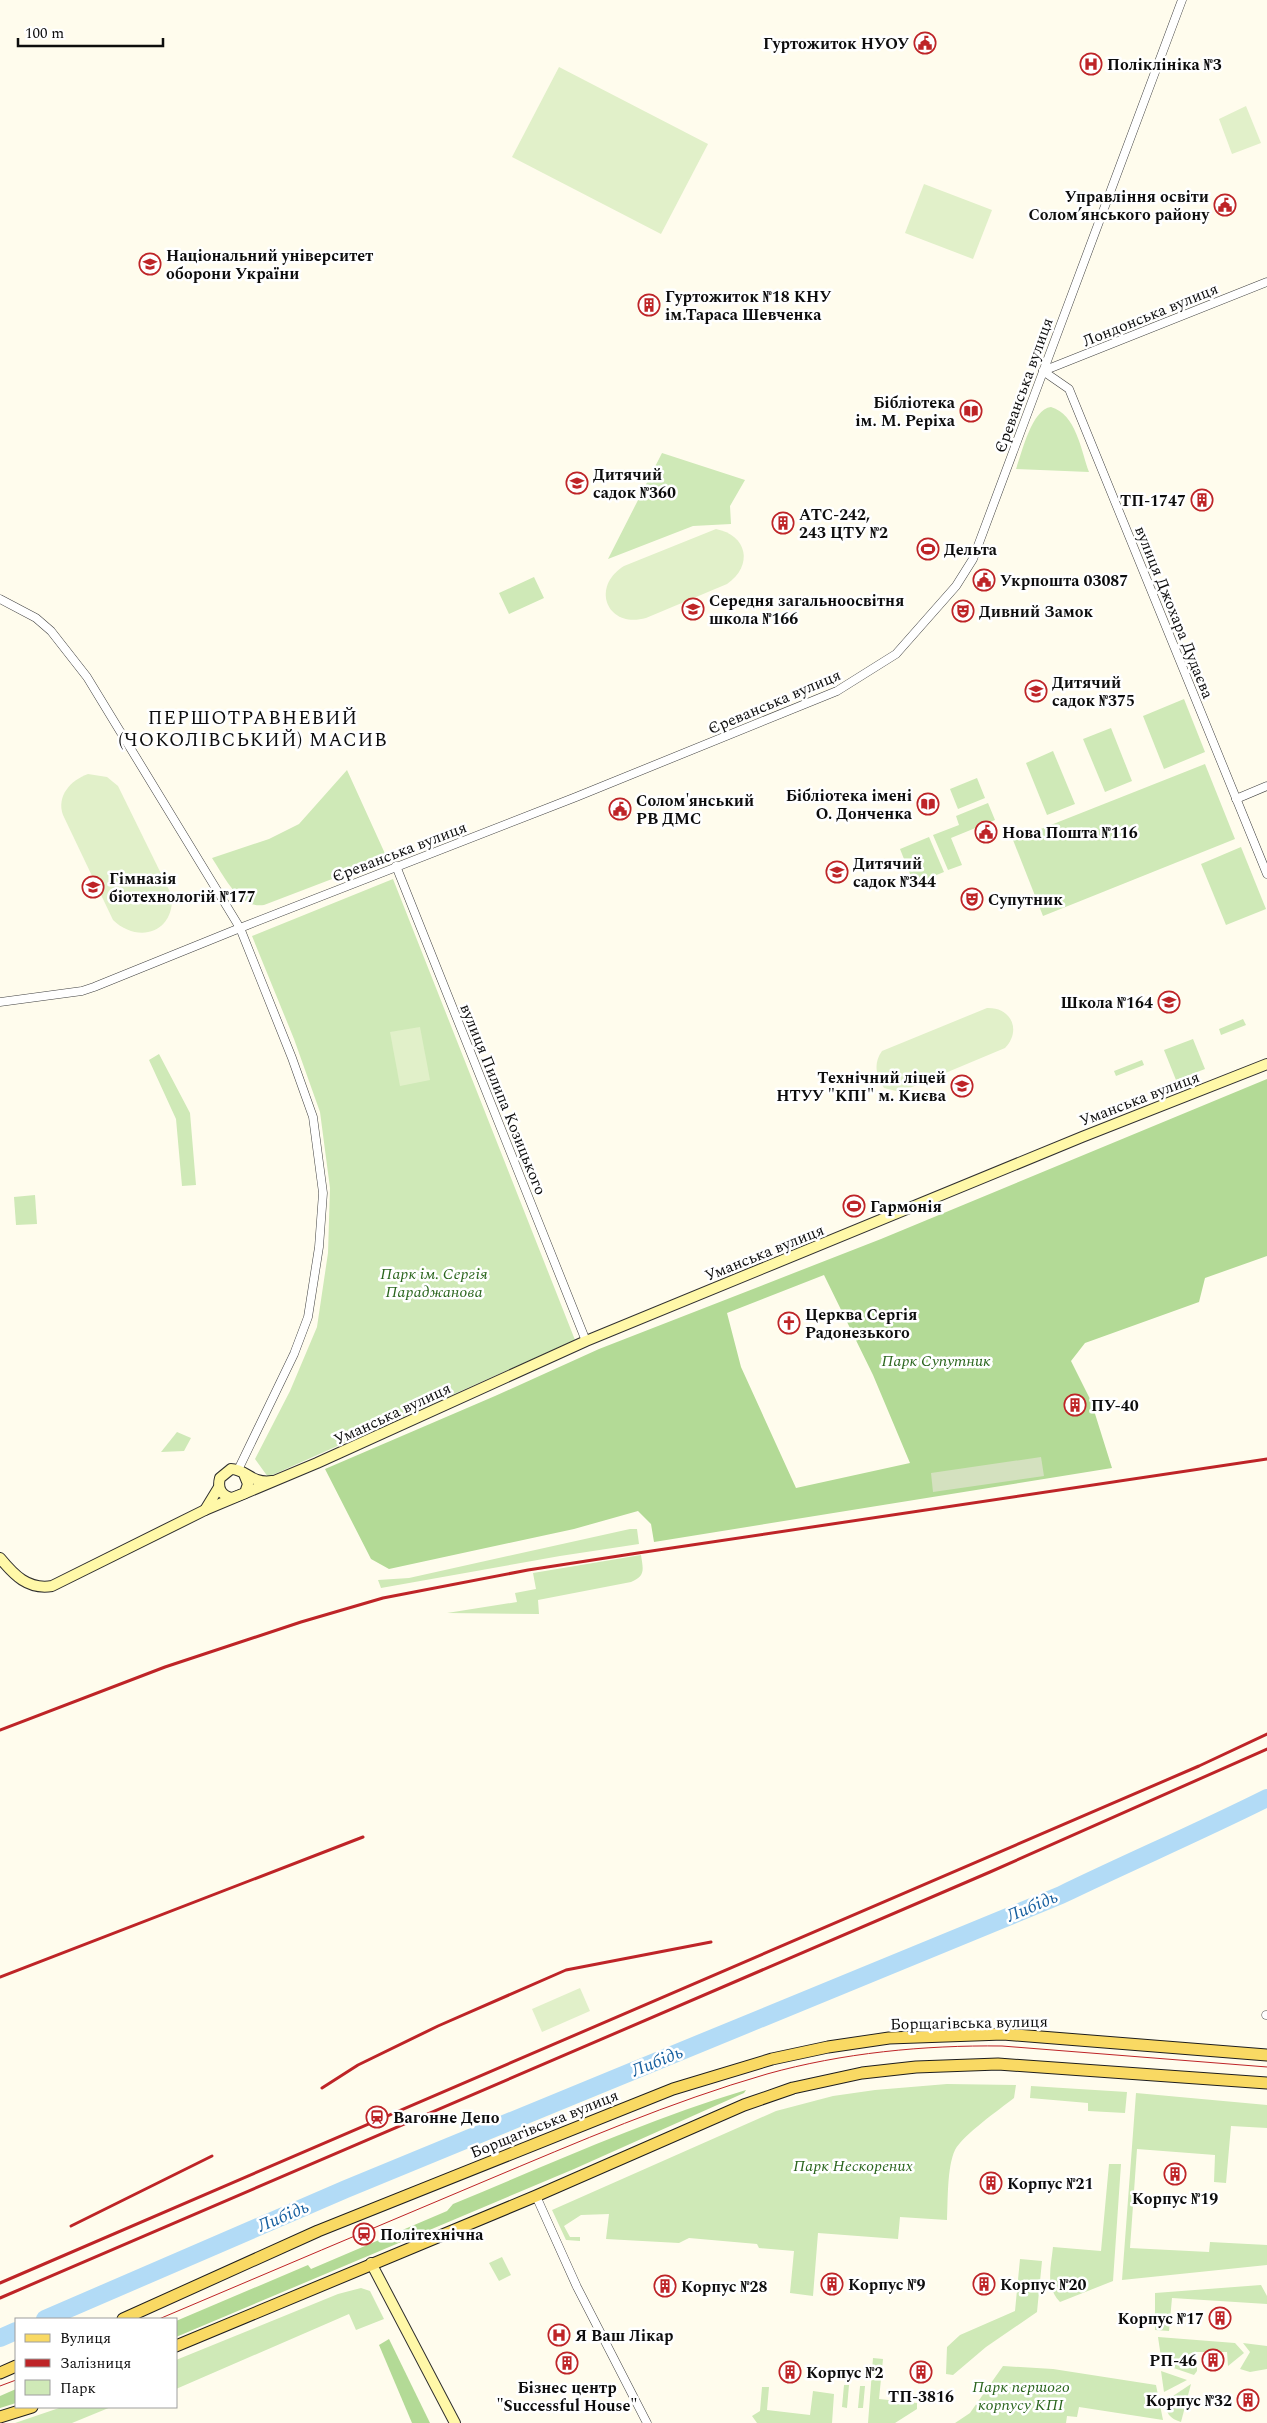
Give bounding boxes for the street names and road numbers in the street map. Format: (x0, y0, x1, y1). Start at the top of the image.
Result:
street label: Лондонська вулиця (1079, 277, 1222, 353)
street label: Єреванська вулиця (988, 314, 1060, 456)
street label: вулиця Джохара Дудаєва (1128, 522, 1220, 703)
street label: Єреванська вулиця (704, 663, 845, 741)
street label: Єреванська вулиця (329, 815, 470, 889)
street label: вулиця Пилипа Козицького (454, 1000, 553, 1199)
street label: Уманська вулиця (1076, 1065, 1203, 1133)
street label: Уманська вулиця (701, 1218, 828, 1288)
street label: Уманська вулиця (330, 1376, 455, 1452)
street label: Борщагівська вулиця (890, 2010, 1048, 2036)
street label: Борщагівська вулиця (467, 2083, 622, 2165)

